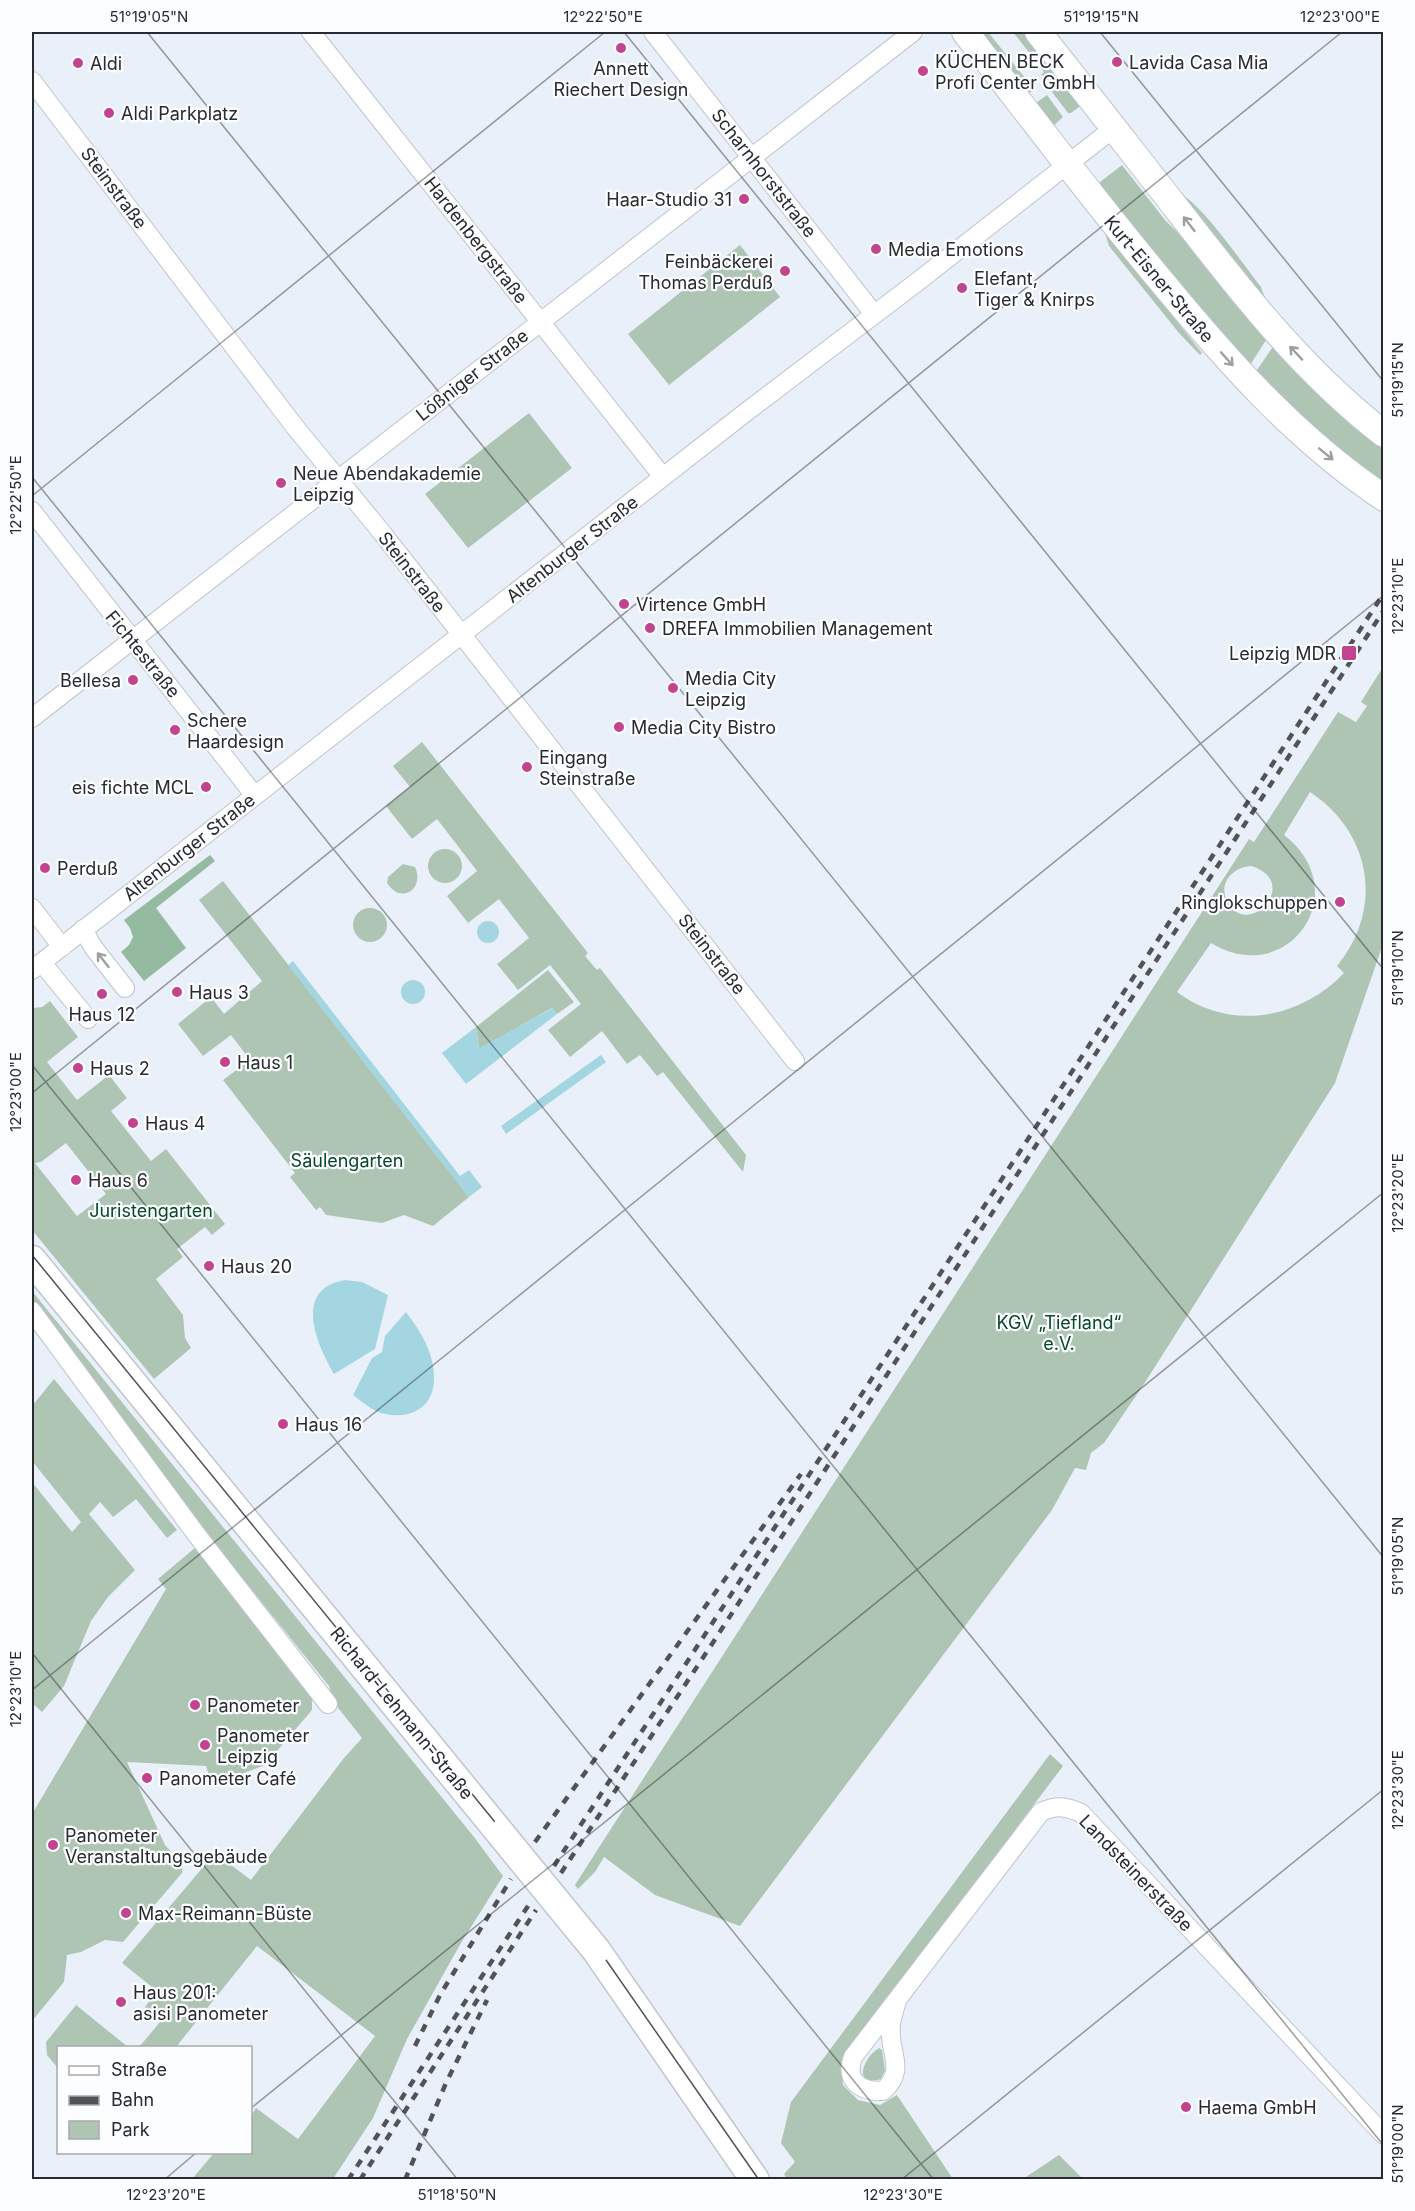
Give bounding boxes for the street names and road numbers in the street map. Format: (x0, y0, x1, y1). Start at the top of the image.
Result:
street label: Scharnhorststraße (707, 104, 821, 242)
street label: Steinstraße (77, 143, 151, 233)
street label: Hardenbergstraße (420, 172, 532, 308)
street label: Kurt-Eisner-Straße (1100, 211, 1218, 347)
street label: Lößniger Straße (412, 325, 532, 425)
street label: Altenburger Straße (502, 491, 642, 607)
street label: Steinstraße (374, 527, 450, 617)
street label: Fichtestraße (101, 606, 185, 702)
street label: Altenburger Straße (119, 789, 259, 905)
street label: Steinstraße (674, 909, 750, 999)
street label: Richard-Lehmann-Straße (326, 1623, 478, 1803)
street label: Landsteinerstraße (1075, 1810, 1197, 1936)

